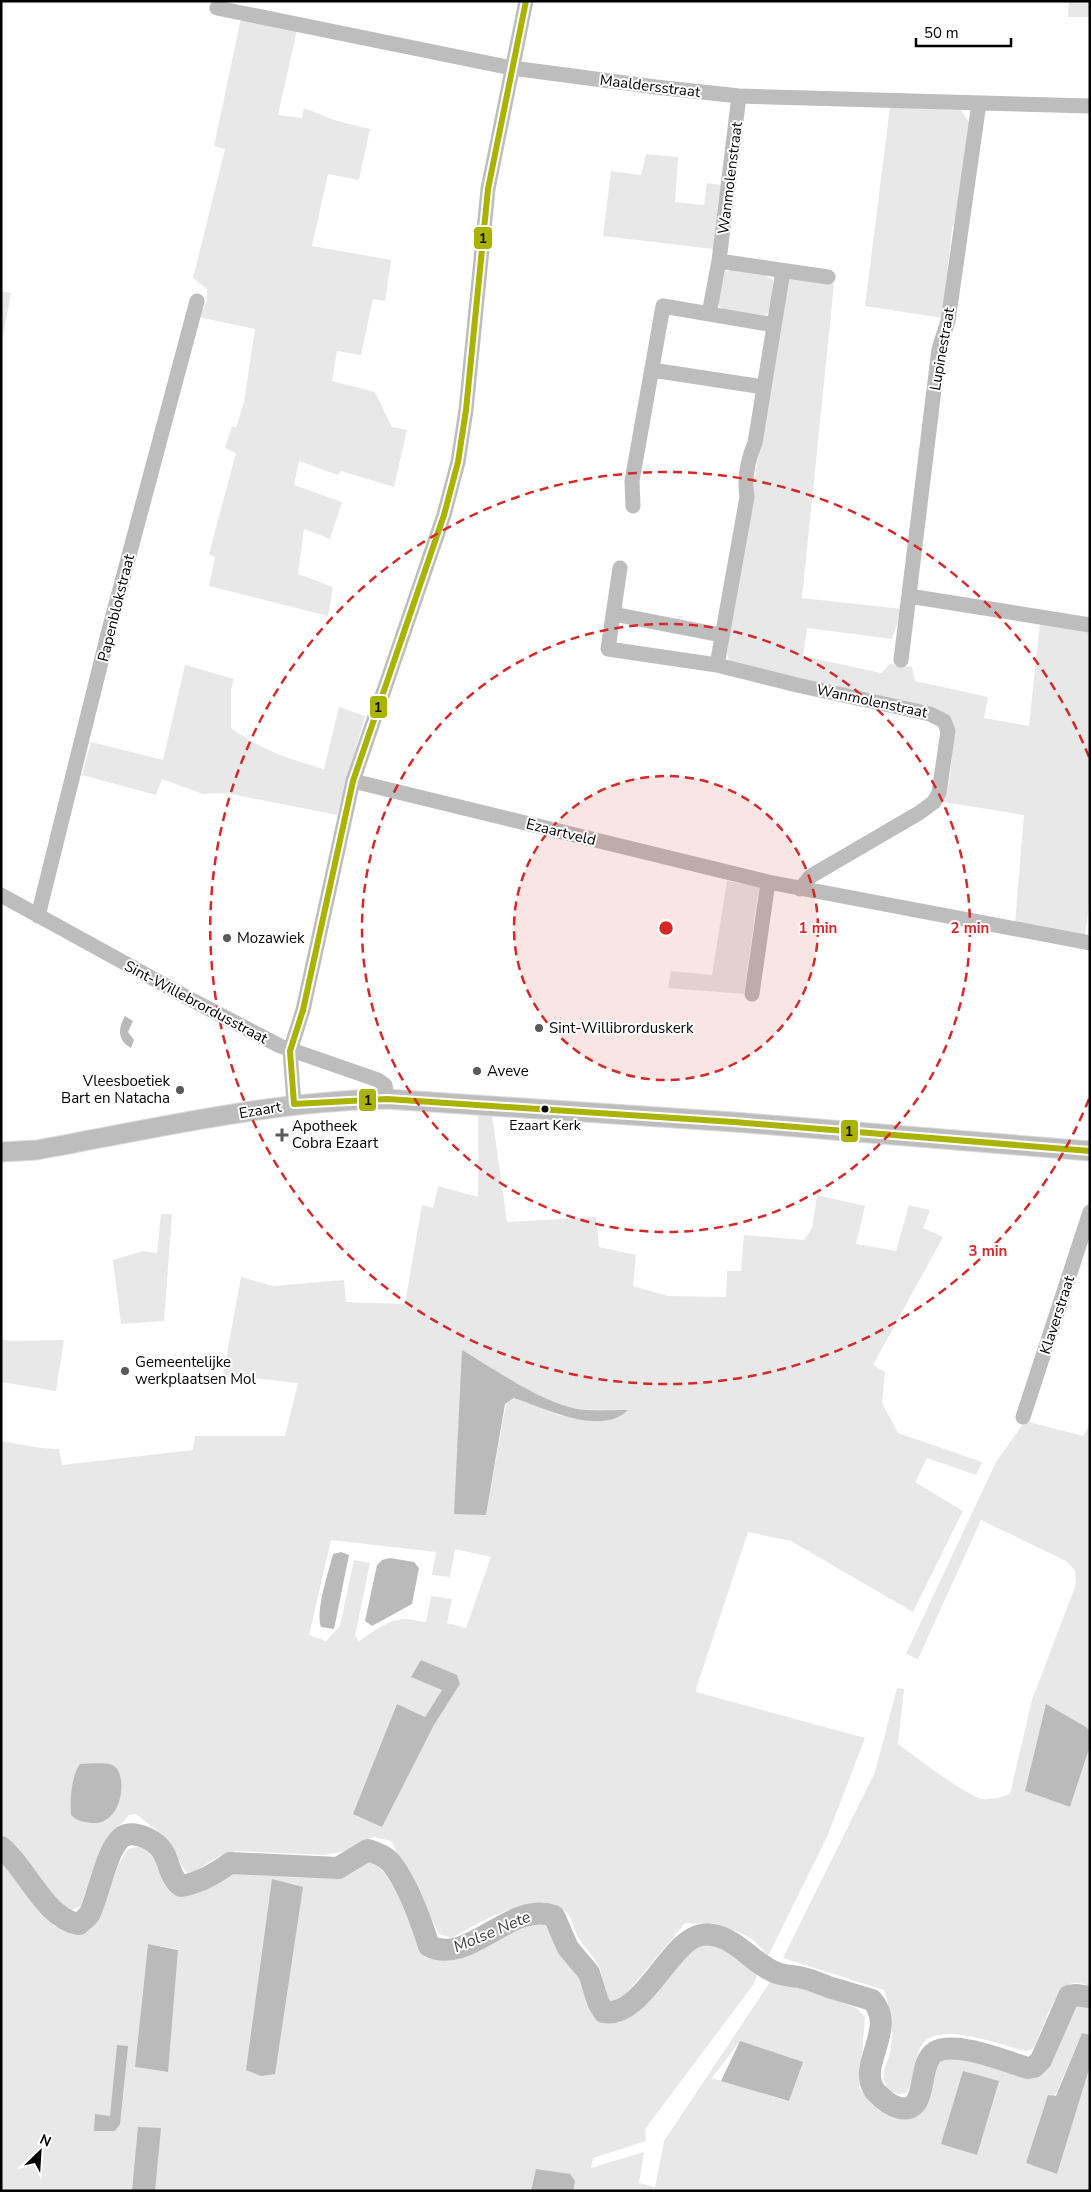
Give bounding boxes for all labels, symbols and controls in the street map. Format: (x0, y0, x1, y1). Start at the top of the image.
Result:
scale bar (916, 15, 1011, 47)
text: 50 m (924, 23, 959, 43)
street label: Maaldersstraat (599, 70, 702, 102)
street label: Wanmolenstraat (713, 120, 747, 235)
line badge: 1 (473, 226, 493, 250)
text: 1 (479, 229, 487, 248)
street label: Lupinestraat (925, 305, 959, 392)
street label: Papenblokstraat (93, 551, 139, 664)
street label: Wanmolenstraat (815, 679, 930, 723)
line badge: 1 (369, 695, 388, 719)
text: 1 (374, 698, 382, 717)
street label: Ezaartveld (524, 814, 598, 850)
text: 1 min (799, 918, 837, 938)
text: 2 min (951, 918, 989, 938)
centre of rings (657, 919, 675, 937)
place label: Mozawiek (237, 928, 305, 948)
marker: Mozawiek (221, 932, 233, 944)
street label: Sint-Willebrordusstraat (121, 956, 272, 1049)
place label: Sint-Willibrorduskerk (549, 1018, 694, 1038)
marker: Sint-Willibrorduskerk (533, 1022, 545, 1034)
place label: Aveve (487, 1061, 529, 1081)
marker: Aveve (471, 1065, 483, 1077)
place label: Vleesboetiek Bart en Natacha (61, 1071, 170, 1108)
marker: Vleesboetiek Bart en Natacha (174, 1084, 186, 1096)
line badge: 1 (358, 1088, 377, 1112)
text: 1 (364, 1091, 372, 1110)
street label: Ezaart (237, 1096, 283, 1124)
marker: Ezaart Kerk (540, 1104, 550, 1114)
place label: Apotheek Cobra Ezaart (292, 1116, 379, 1153)
place label: Ezaart Kerk (509, 1116, 582, 1135)
line badge: 1 (840, 1119, 859, 1143)
text: 1 (845, 1122, 853, 1141)
marker: Apotheek Cobra Ezaart (276, 1129, 288, 1141)
text: 3 min (969, 1241, 1007, 1261)
street label: Klaverstraat (1035, 1272, 1079, 1357)
place label: Gemeentelijke werkplaatsen Mol (135, 1352, 256, 1389)
marker: Gemeentelijke werkplaatsen Mol (119, 1365, 131, 1377)
water label: Molse Nete (450, 1906, 534, 1958)
north arrow (15, 2127, 65, 2177)
text: N (37, 2130, 54, 2151)

